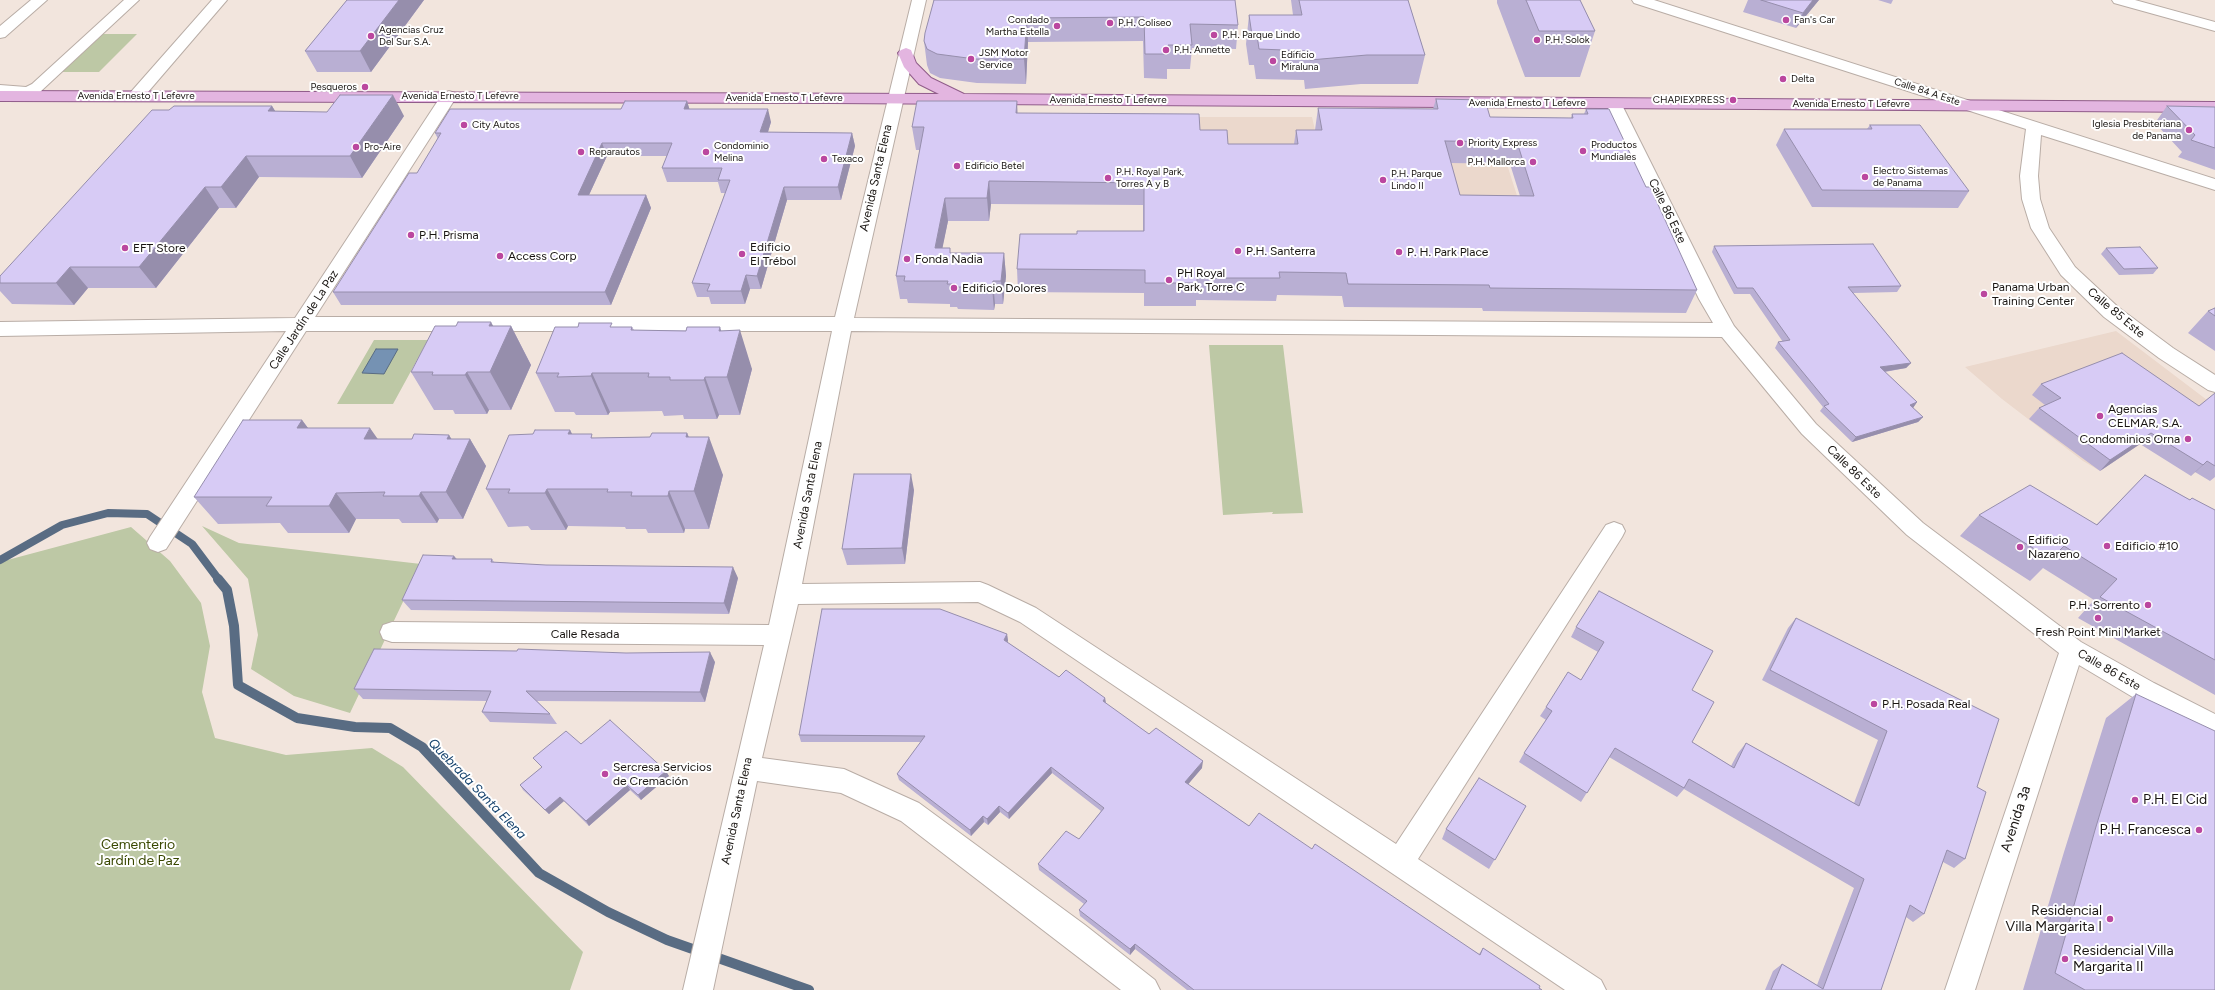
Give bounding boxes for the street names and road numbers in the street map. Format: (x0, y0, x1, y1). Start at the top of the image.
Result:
street label: Calle 84 A Este (1893, 76, 1961, 108)
street label: Avenida Ernesto T Lefevre (77, 90, 195, 102)
street label: Avenida Ernesto T Lefevre (401, 90, 519, 102)
street label: Avenida Ernesto T Lefevre (725, 92, 843, 104)
street label: Avenida Ernesto T Lefevre (1049, 94, 1167, 106)
street label: Avenida Ernesto T Lefevre (1468, 97, 1586, 109)
street label: Avenida Ernesto T Lefevre (1792, 98, 1910, 110)
street label: Avenida Santa Elena (857, 123, 895, 233)
street label: Calle 86 Este (1645, 176, 1689, 246)
street label: Calle Jardín de La Paz (266, 267, 342, 373)
street label: Calle 85 Este (2084, 285, 2148, 341)
street label: Avenida Santa Elena (791, 440, 825, 550)
street label: Calle 86 Este (1824, 442, 1884, 502)
street label: Calle Resada (551, 627, 619, 641)
street label: Calle 86 Este (2075, 646, 2143, 694)
street label: Avenida Santa Elena (719, 756, 755, 866)
street label: Avenida 3a (1997, 784, 2035, 854)

